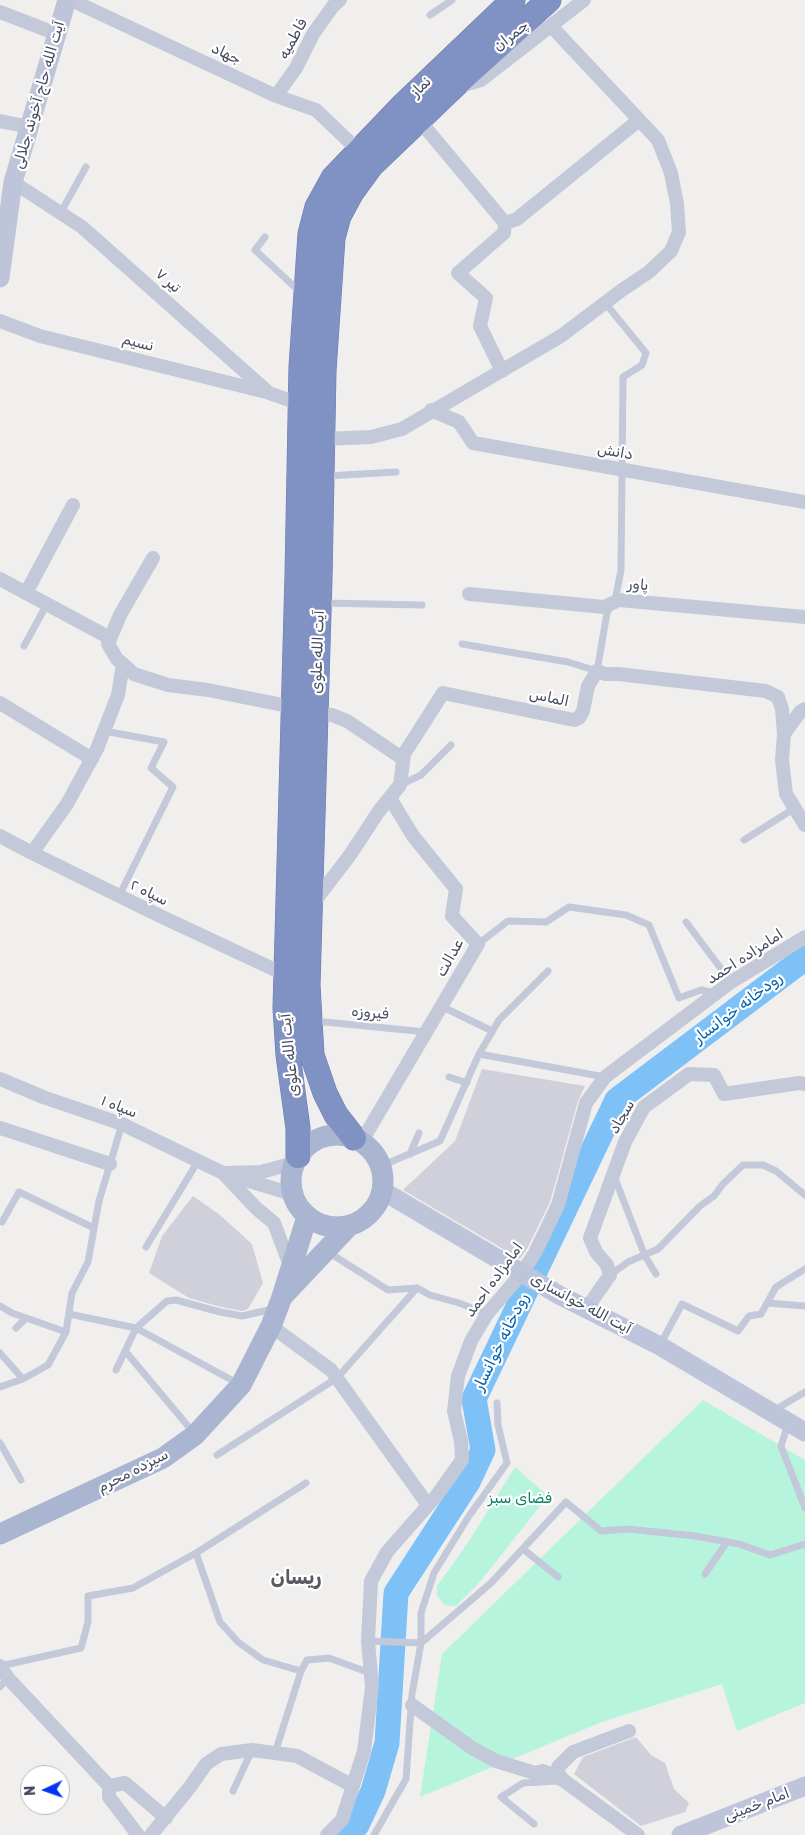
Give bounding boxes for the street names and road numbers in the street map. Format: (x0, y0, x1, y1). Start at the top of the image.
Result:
street label: فاطمیه (275, 16, 311, 62)
street label: چمران (490, 17, 532, 55)
street label: آیت الله حاج آخوند جلالی (9, 19, 69, 171)
street label: جهاد (208, 39, 244, 69)
street label: نماز (407, 73, 435, 101)
street label: ۷ تیر (151, 265, 185, 297)
street label: نسیم (120, 330, 156, 356)
street label: دانش (596, 440, 634, 464)
street label: پاور (627, 575, 649, 595)
street label: آیت الله علوی (308, 610, 328, 694)
street label: الماس (527, 685, 571, 711)
street label: سپاه ۲ (127, 876, 171, 910)
street label: امامزاده احمد (703, 926, 787, 988)
street label: عدالت (432, 936, 468, 980)
street label: فیروزه (350, 1002, 390, 1024)
street label: آیت الله علوی (277, 1012, 303, 1098)
street label: سپاه ۱ (98, 1092, 140, 1122)
street label: سجاد (605, 1097, 639, 1137)
street label: امامزاده احمد (461, 1239, 527, 1321)
street label: آیت الله خوانساری (527, 1270, 635, 1338)
street label: سیزده محرم (95, 1446, 171, 1496)
street label: امام خمینی (722, 1784, 792, 1826)

